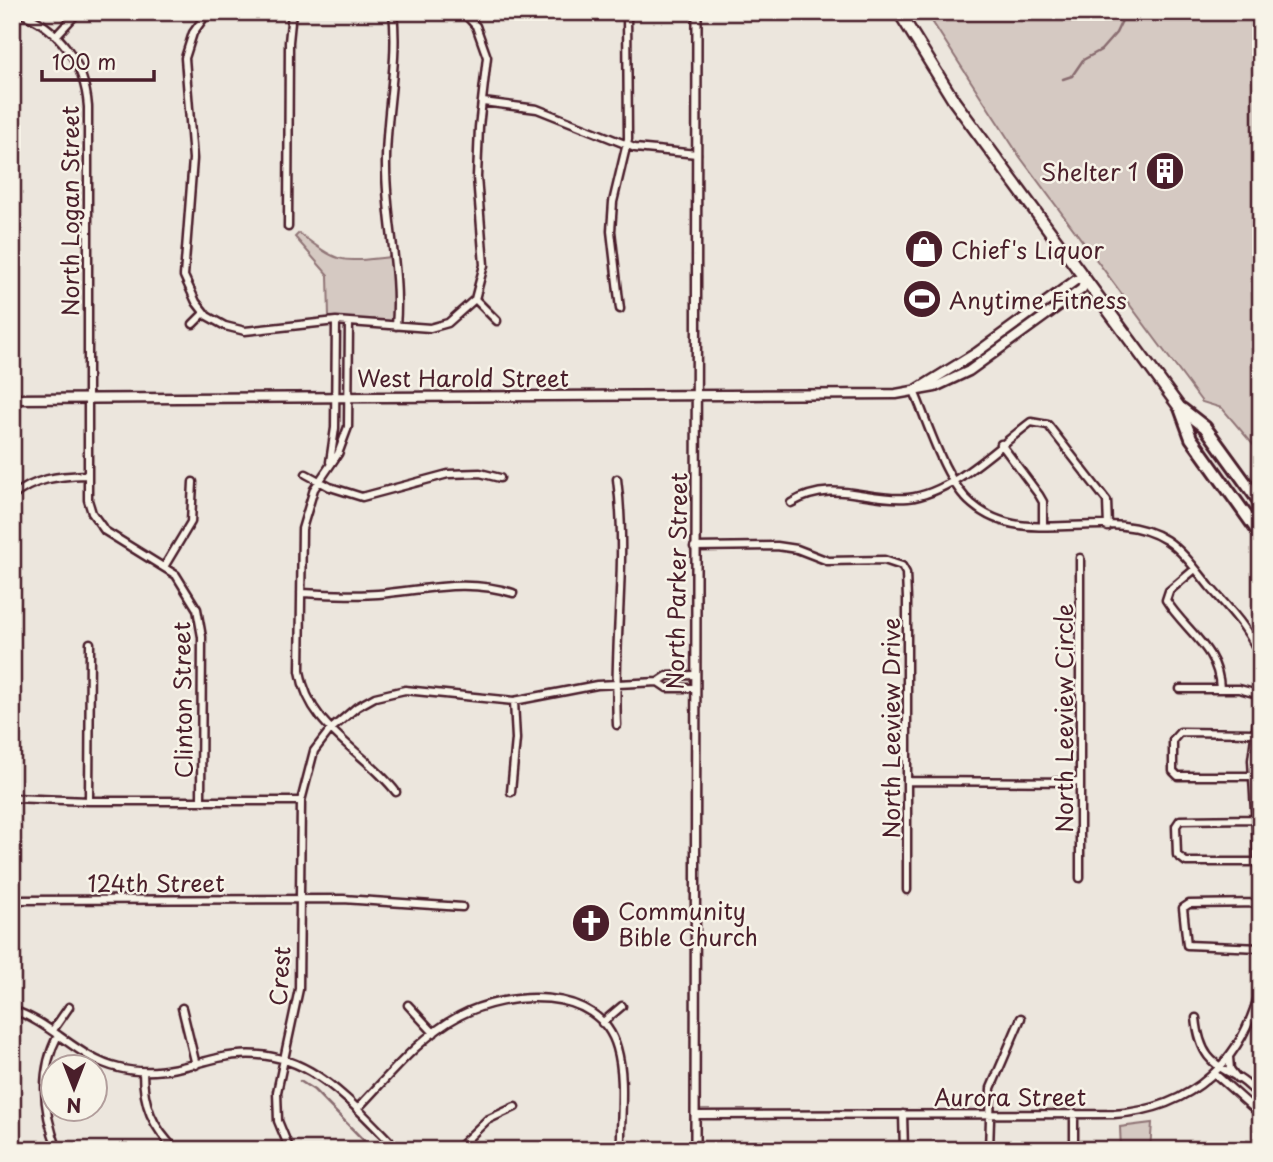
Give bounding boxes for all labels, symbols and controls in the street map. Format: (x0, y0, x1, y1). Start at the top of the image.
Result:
scale bar (42, 38, 154, 82)
text: 100 m (52, 45, 116, 77)
street label: North Logan Street (52, 106, 87, 316)
building icon: Shelter 1 (1144, 150, 1186, 192)
place label: Shelter 1 (1041, 154, 1138, 189)
shop icon: Chief's Liquor (903, 228, 945, 270)
place label: Chief's Liquor (951, 232, 1104, 267)
sports icon: Anytime Fitness (901, 278, 943, 320)
place label: Anytime Fitness (949, 282, 1127, 317)
street label: West Harold Street (357, 360, 569, 395)
street label: North Parker Street (657, 472, 695, 690)
street label: North Leeview Circle (1046, 603, 1081, 833)
street label: North Leeview Drive (873, 618, 908, 838)
street label: Clinton Street (163, 621, 201, 779)
street label: 124th Street (87, 865, 225, 900)
place label: Community Bible Church (618, 893, 758, 954)
church icon: Community Bible Church (570, 902, 612, 944)
street label: Crest (259, 945, 299, 1007)
north arrow (38, 1054, 108, 1124)
street label: Aurora Street (934, 1079, 1086, 1114)
text: N (66, 1092, 82, 1120)

